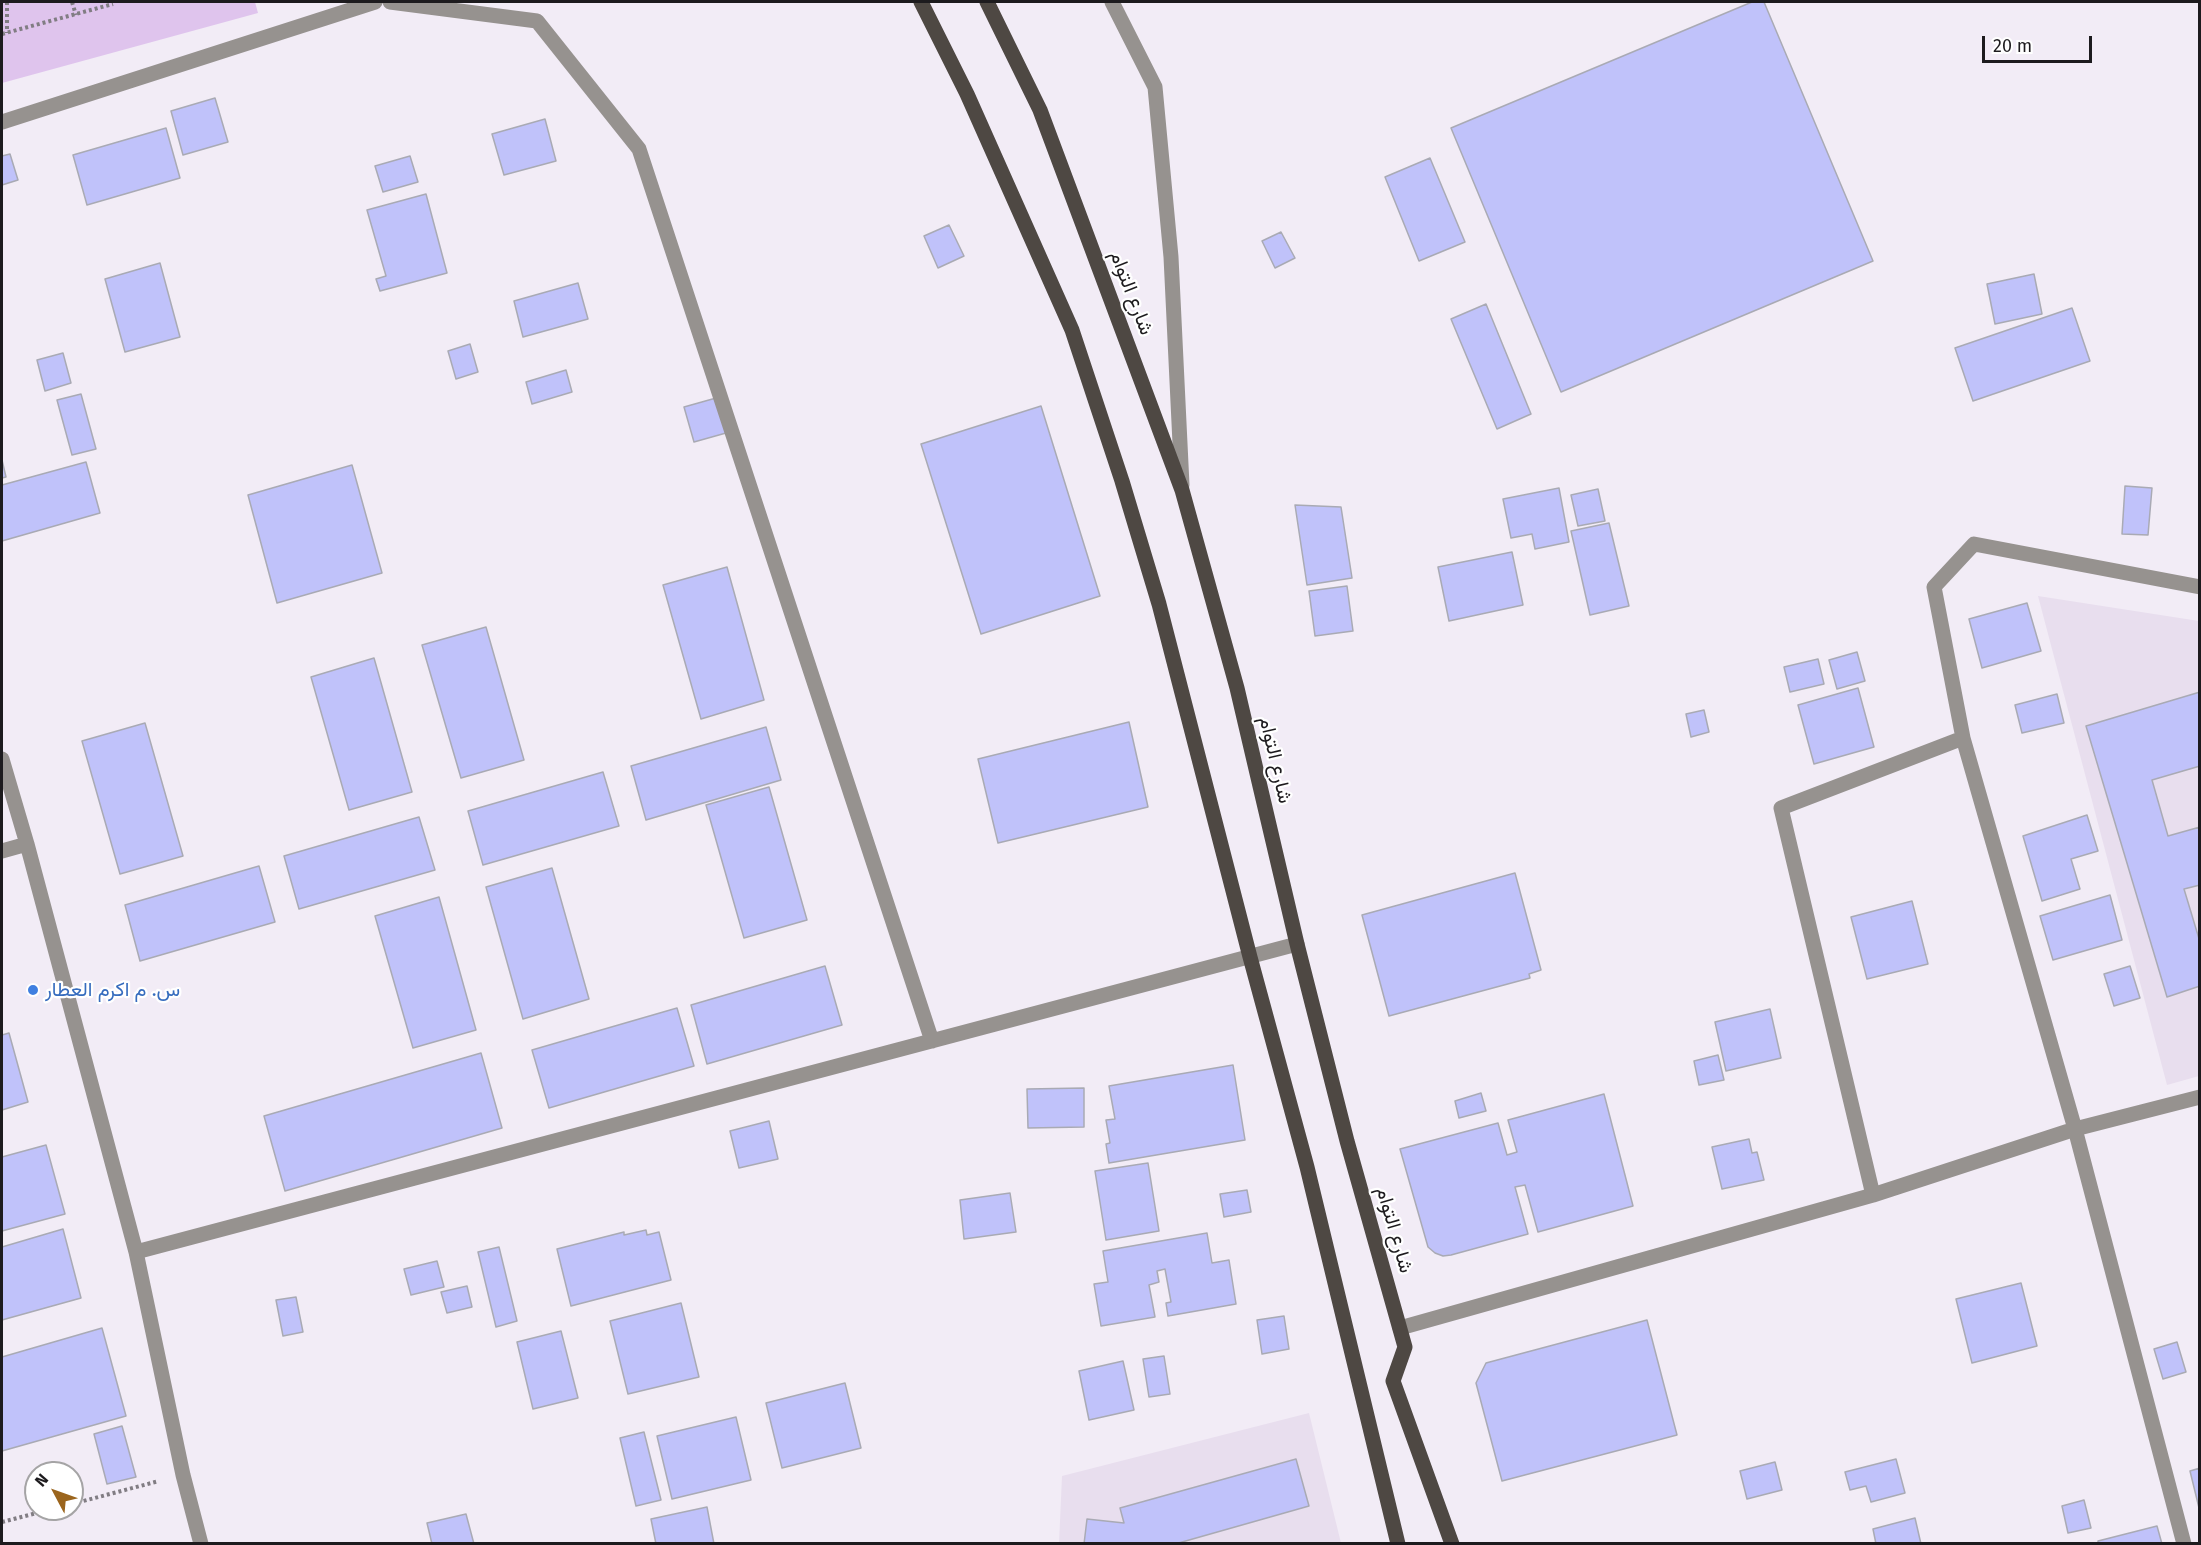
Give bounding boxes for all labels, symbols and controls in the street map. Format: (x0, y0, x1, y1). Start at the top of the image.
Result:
scale bar (1985, 24, 2094, 62)
text: 20 m (1993, 35, 2032, 57)
street label: شارع التوام (1104, 247, 1158, 339)
street label: شارع التوام (1253, 714, 1297, 806)
place label: س. م اكرم العطار (45, 978, 180, 1002)
marker: س. م اكرم العطار (26, 983, 40, 997)
street label: شارع التوام (1370, 1184, 1418, 1276)
north arrow (24, 1461, 84, 1521)
text: N (31, 1470, 52, 1490)

